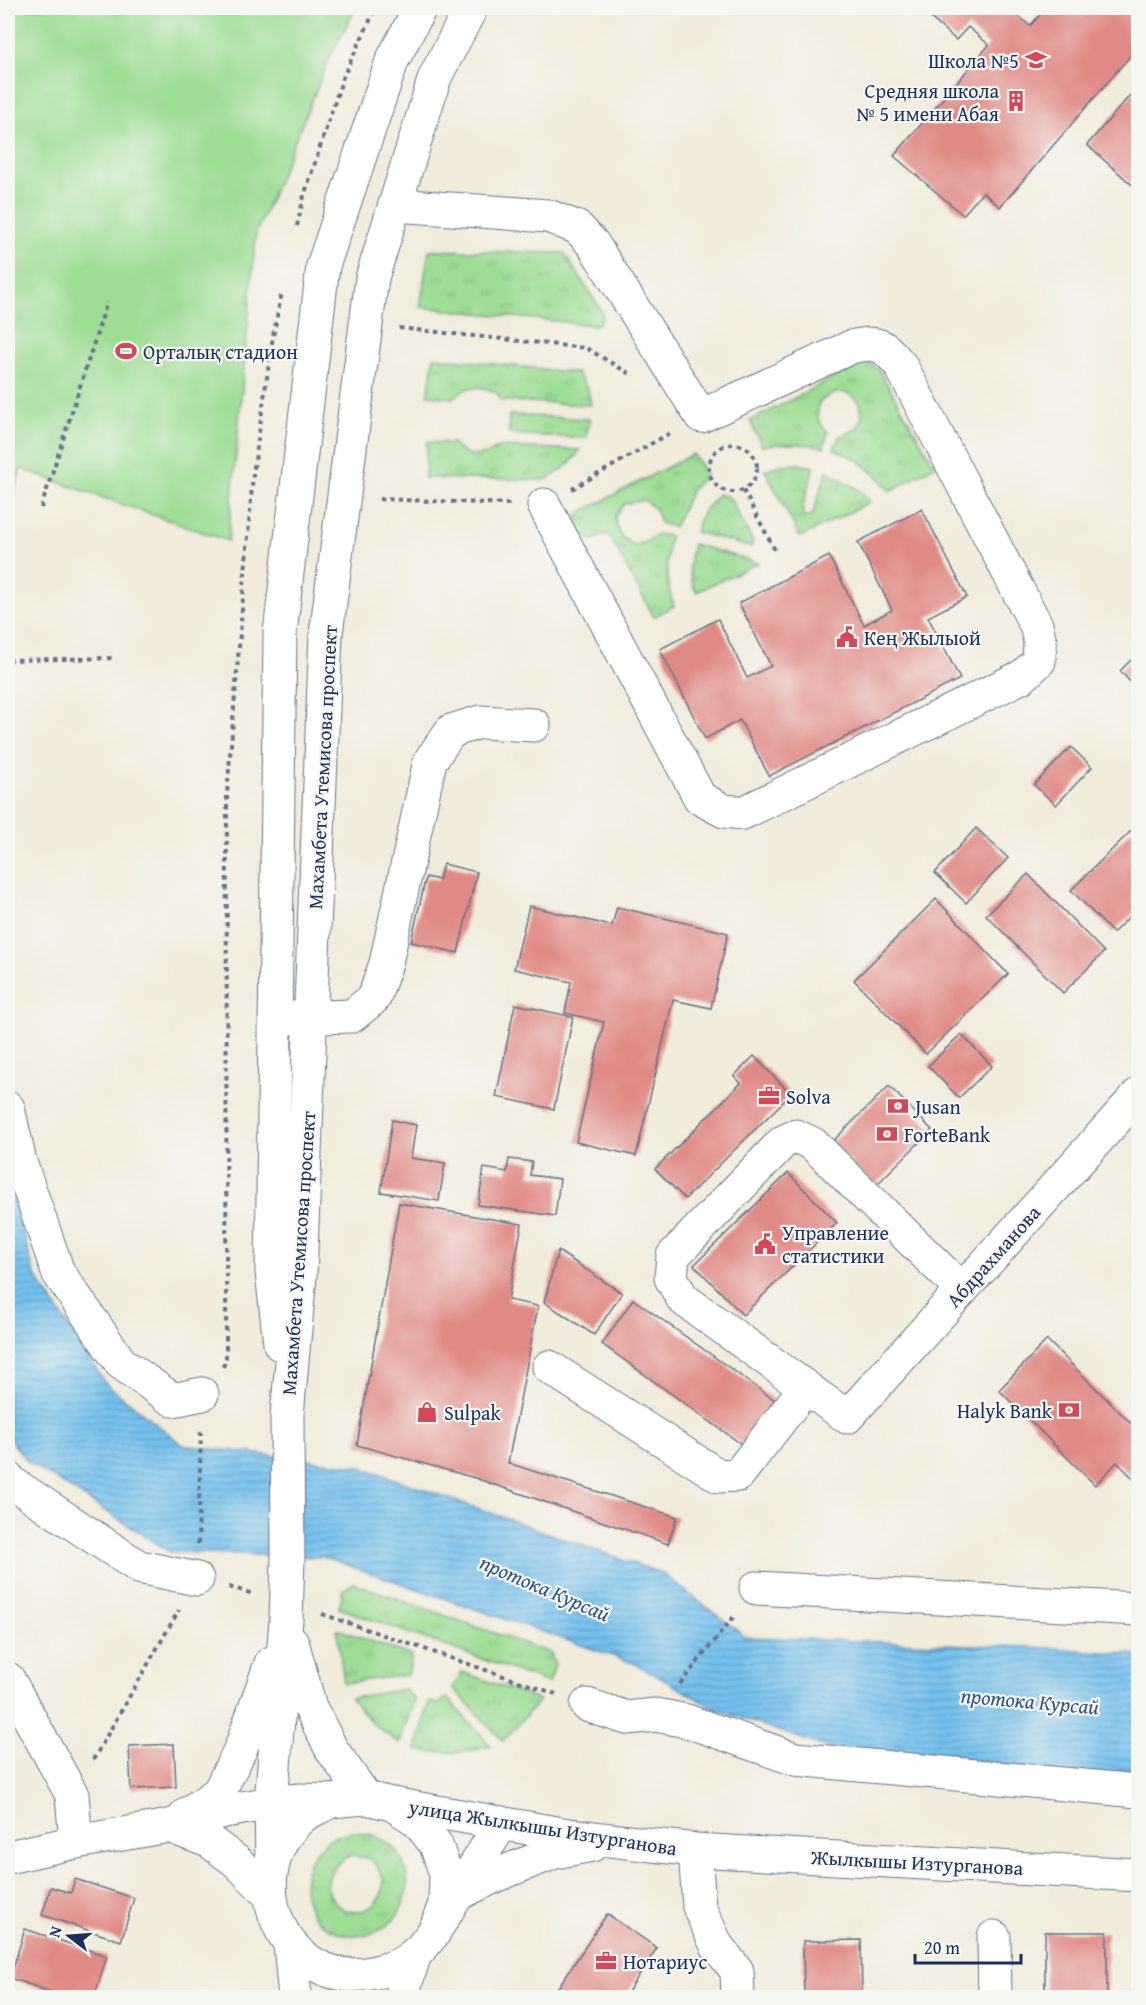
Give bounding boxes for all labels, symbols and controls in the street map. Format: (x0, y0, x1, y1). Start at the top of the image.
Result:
place label: Школа №5 (928, 46, 1019, 75)
school or university icon: Школа №5 (1024, 48, 1048, 72)
place label: Средняя школа № 5 имени Абая (856, 76, 999, 128)
building icon: Средняя школа № 5 имени Абая (1004, 89, 1028, 113)
place label: Орталық стадион (143, 337, 298, 366)
sports icon: Орталық стадион (114, 339, 138, 363)
place label: Кең Жылыой (864, 623, 981, 652)
street label: Махамбета Утемисова проспект (300, 624, 344, 910)
public building icon: Кең Жылыой (835, 625, 859, 649)
place label: Solva (786, 1082, 831, 1111)
office icon: Solva (757, 1084, 781, 1108)
place label: Jusan (912, 1092, 961, 1121)
bank icon: Jusan (886, 1094, 910, 1118)
street label: Махамбета Утемисова проспект (274, 1110, 322, 1396)
place label: ForteBank (904, 1120, 991, 1149)
bank icon: ForteBank (875, 1122, 899, 1146)
street label: Абдрахманова (939, 1198, 1047, 1314)
place label: Управление статистики (782, 1218, 889, 1270)
public building icon: Управление статистики (753, 1232, 777, 1256)
place label: Halyk Bank (957, 1396, 1053, 1425)
place label: Sulpak (444, 1398, 501, 1427)
bank icon: Halyk Bank (1057, 1398, 1081, 1422)
shop icon: Sulpak (415, 1400, 439, 1424)
water label: протока Курсай (475, 1547, 615, 1629)
water label: протока Курсай (960, 1680, 1101, 1723)
street label: улица Жылкышы Изтурганова (406, 1791, 680, 1863)
street label: Жылкышы Изтурганова (809, 1842, 1024, 1882)
north arrow (39, 1906, 99, 1966)
text: N (42, 1923, 68, 1940)
scale bar (915, 1927, 1022, 1965)
text: 20 m (924, 1934, 960, 1961)
place label: Нотариус (623, 1947, 708, 1976)
office icon: Нотариус (594, 1949, 618, 1973)

